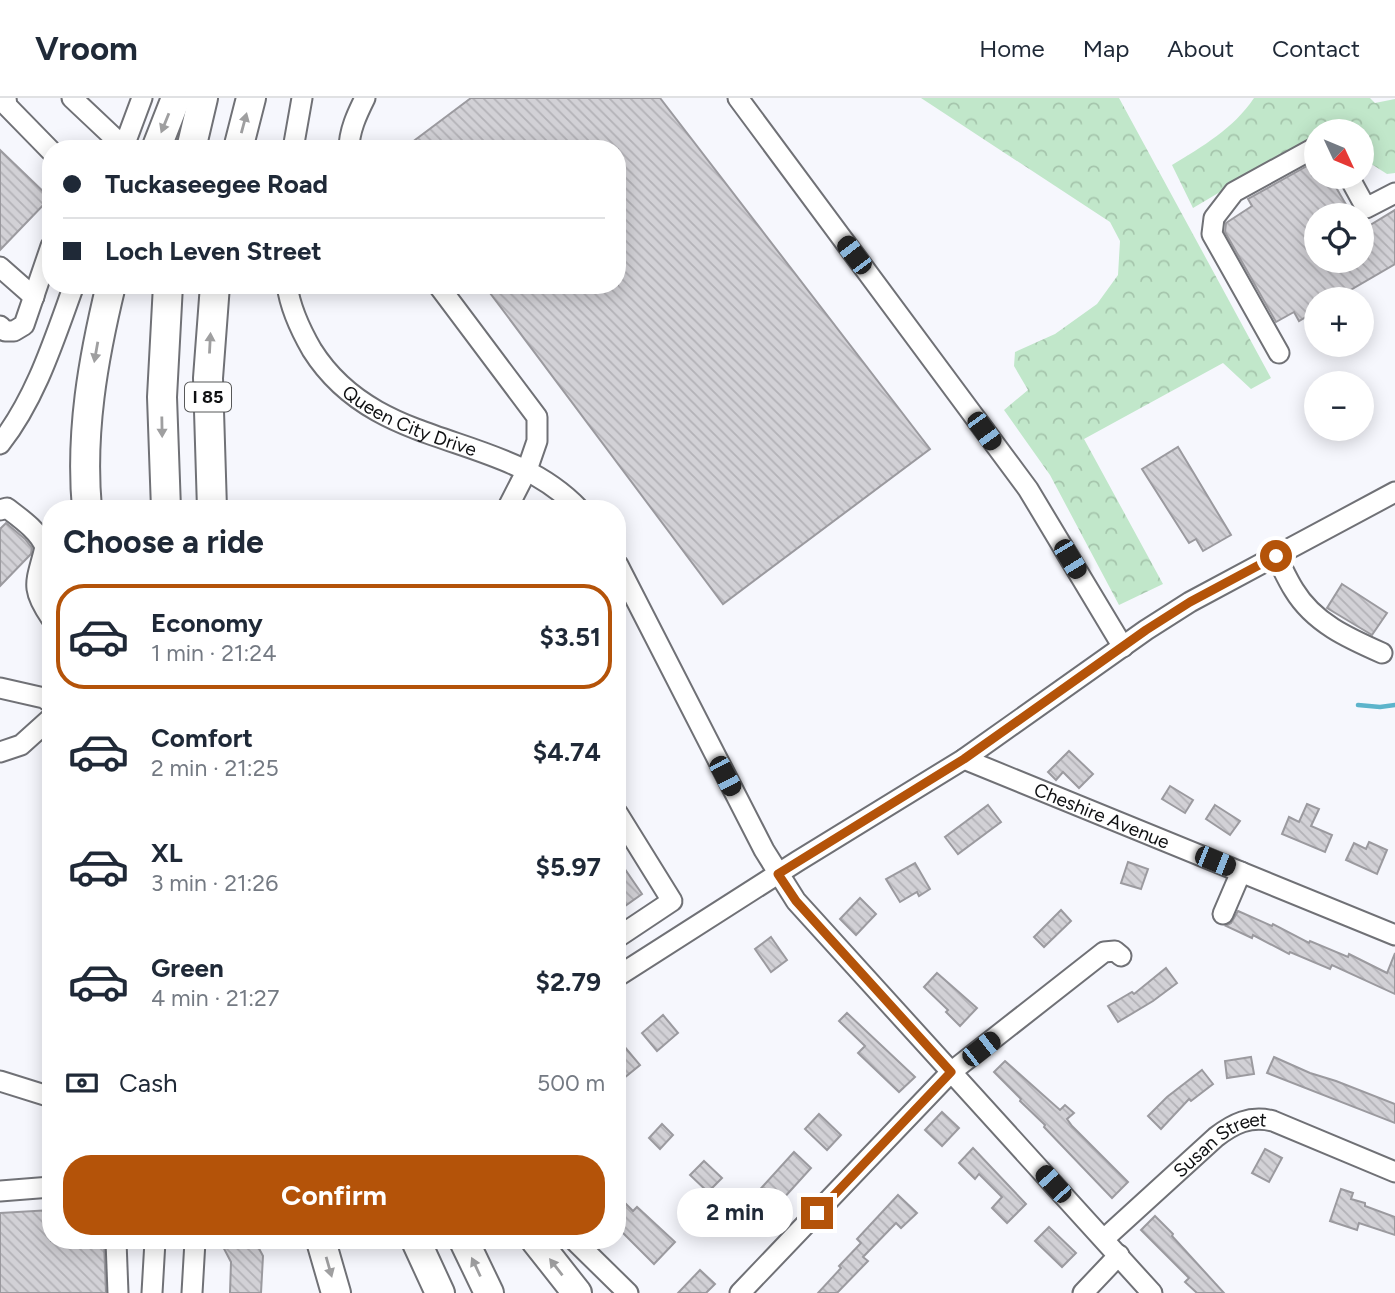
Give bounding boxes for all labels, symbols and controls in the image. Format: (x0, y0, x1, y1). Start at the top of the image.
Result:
text: Vroom (35, 29, 138, 68)
text: Home (979, 34, 1045, 63)
text: Map (1083, 34, 1129, 63)
text: About (1167, 34, 1234, 63)
text: Contact (1272, 34, 1360, 63)
one-way arrow (239, 112, 250, 134)
one-way arrow (160, 113, 171, 134)
north arrow (1304, 119, 1374, 189)
map controls (1304, 119, 1374, 441)
text: Tuckaseegee Road (105, 168, 328, 200)
button: locate (1304, 203, 1374, 273)
car (833, 232, 876, 278)
text: Loch Leven Street (105, 235, 322, 267)
button: + (1304, 287, 1374, 357)
one-way arrow (204, 332, 215, 354)
one-way arrow (90, 341, 101, 363)
button: − (1304, 371, 1374, 441)
street label: Queen City Drive (338, 380, 480, 461)
road number: I 85 (185, 382, 231, 412)
car (964, 408, 1005, 454)
one-way arrow (156, 416, 168, 438)
text: Choose a ride (63, 523, 264, 561)
car (1051, 536, 1090, 582)
route start (1260, 540, 1292, 572)
icon: car (67, 605, 130, 668)
text: Economy (151, 607, 263, 639)
text: $3.51 (540, 621, 601, 653)
text: 1 min · 21:24 (151, 639, 276, 667)
icon: car (67, 720, 130, 783)
text: Comfort (151, 722, 253, 754)
text: $4.74 (533, 736, 601, 768)
car (706, 753, 745, 799)
text: 2 min · 21:25 (151, 754, 279, 782)
street label: Cheshire Avenue (1031, 777, 1173, 853)
icon: car (67, 835, 130, 898)
text: XL (151, 837, 183, 869)
car (1192, 843, 1239, 879)
text: $5.97 (536, 851, 601, 883)
text: 3 min · 21:26 (151, 869, 278, 897)
icon: car (67, 950, 130, 1013)
text: Green (151, 952, 224, 984)
text: $2.79 (536, 966, 601, 998)
text: 4 min · 21:27 (151, 984, 279, 1012)
car (958, 1028, 1005, 1070)
icon: cash (63, 1064, 101, 1102)
text: Cash (119, 1067, 178, 1099)
text: 500 m (537, 1069, 605, 1097)
street label: Susan Street (1168, 1107, 1268, 1182)
button: Confirm (63, 1155, 605, 1235)
car (1032, 1161, 1075, 1207)
callout: 2 min (677, 1188, 792, 1238)
route end (801, 1197, 833, 1229)
text: 2 min (706, 1198, 764, 1226)
one-way arrow (324, 1257, 334, 1278)
one-way arrow (471, 1257, 482, 1277)
one-way arrow (550, 1258, 564, 1276)

